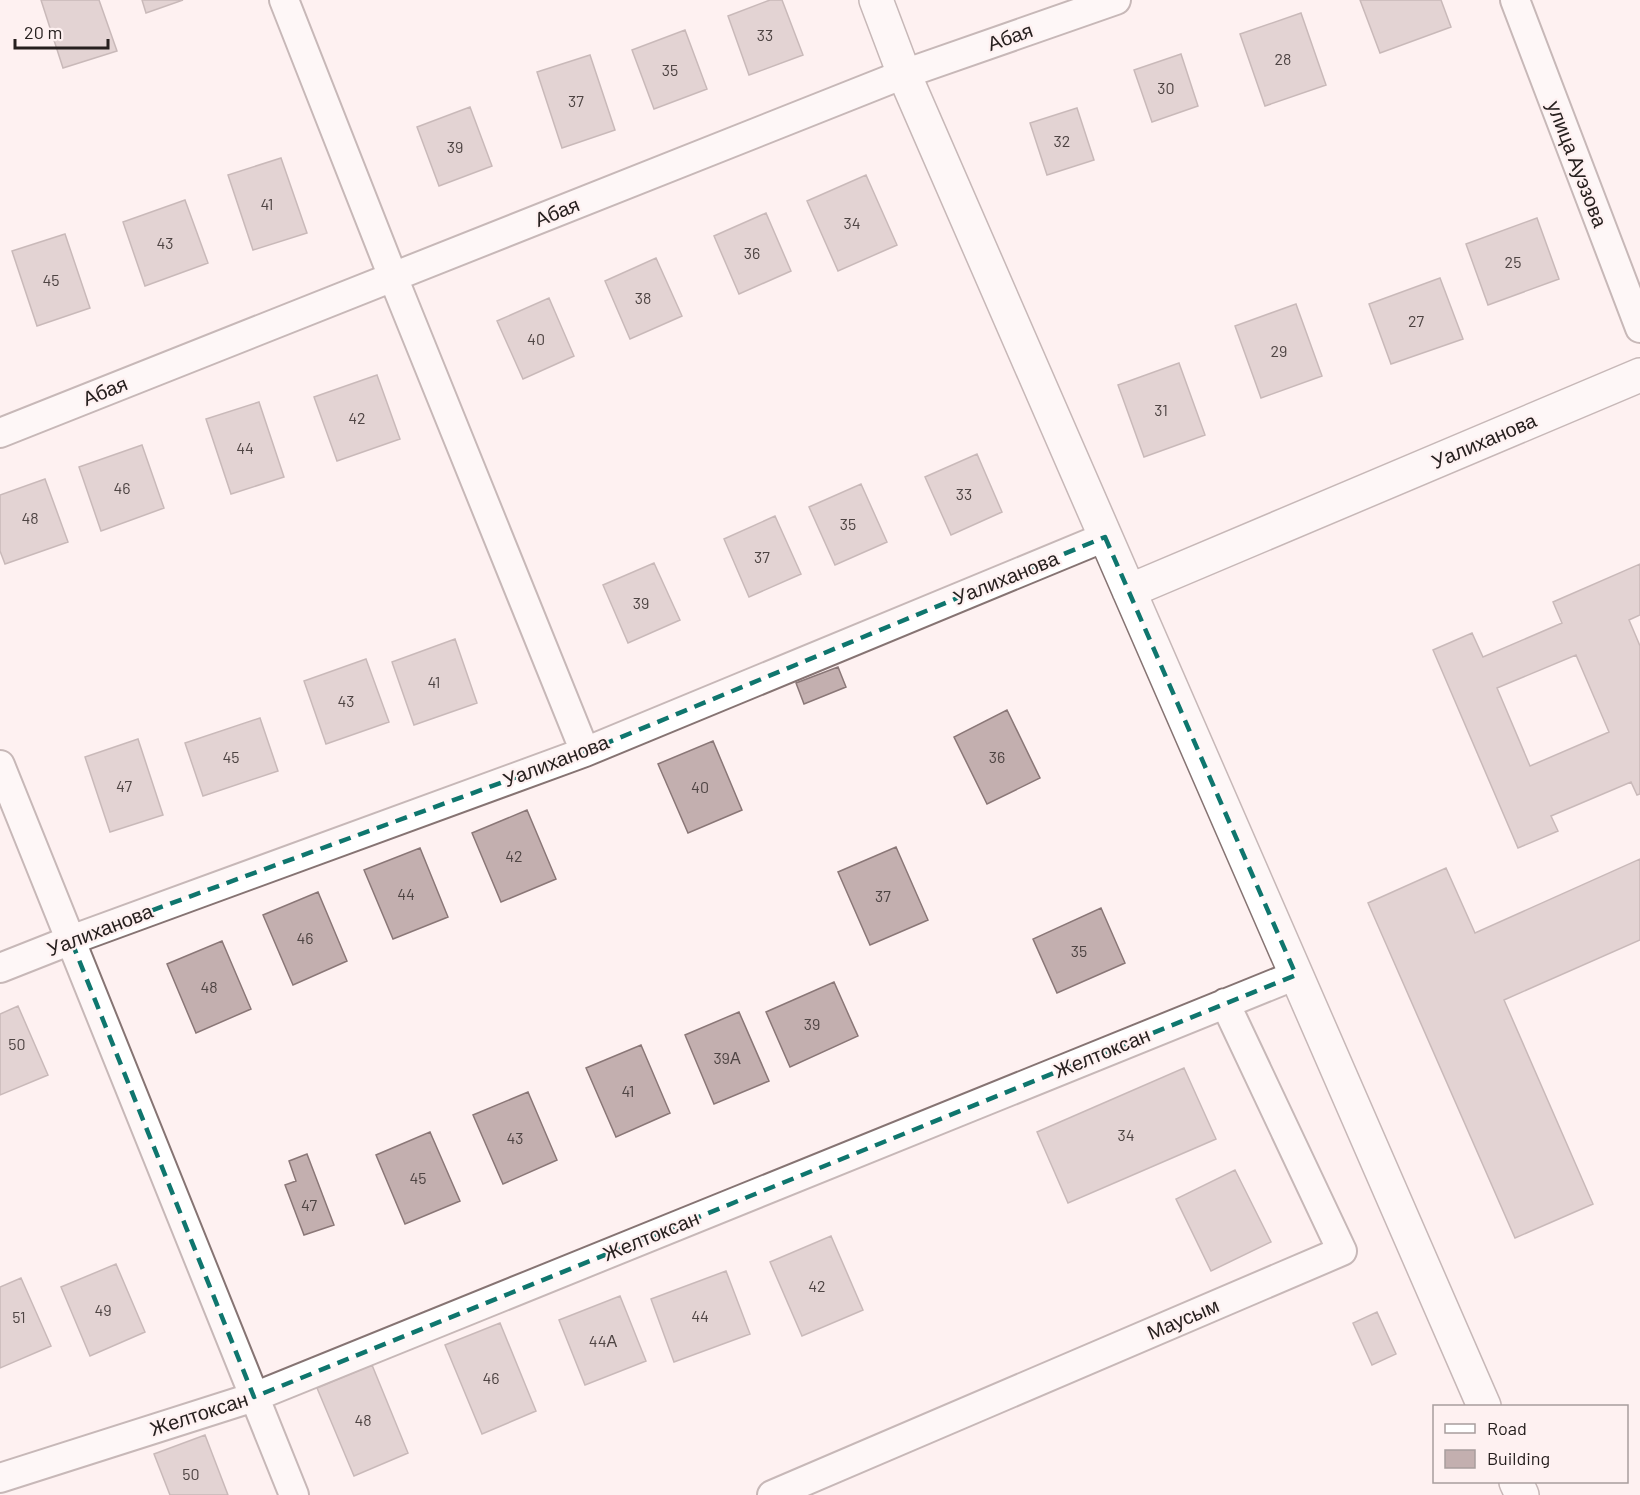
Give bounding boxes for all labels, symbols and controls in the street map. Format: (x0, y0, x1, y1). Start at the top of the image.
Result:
scale bar (15, 12, 108, 50)
street label: Абая (984, 17, 1035, 55)
text: 20 m (24, 21, 62, 43)
house number: 33 (757, 25, 773, 44)
house number: 28 (1275, 49, 1291, 68)
house number: 35 (662, 60, 678, 79)
house number: 30 (1157, 78, 1175, 97)
house number: 37 (568, 91, 584, 110)
street label: улица Ауэзова (1543, 97, 1613, 231)
house number: 32 (1054, 131, 1070, 150)
house number: 39 (447, 137, 463, 156)
street label: Абая (531, 191, 583, 231)
house number: 41 (261, 194, 273, 213)
house number: 34 (843, 213, 861, 232)
house number: 43 (156, 233, 174, 252)
house number: 36 (744, 243, 760, 262)
house number: 25 (1505, 252, 1521, 271)
house number: 45 (42, 270, 60, 289)
house number: 38 (635, 288, 651, 307)
house number: 27 (1408, 311, 1424, 330)
house number: 40 (527, 329, 545, 348)
house number: 29 (1271, 341, 1287, 360)
street label: Абая (79, 370, 131, 410)
house number: 31 (1154, 400, 1168, 419)
street label: Уалиханова (1428, 407, 1540, 473)
house number: 42 (348, 408, 366, 427)
house number: 44 (236, 438, 254, 457)
house number: 46 (113, 478, 131, 497)
house number: 33 (956, 484, 972, 503)
house number: 48 (21, 508, 39, 527)
house number: 35 (840, 514, 856, 533)
street label: Уалиханова (950, 545, 1063, 609)
house number: 37 (754, 547, 770, 566)
house number: 39 (633, 593, 649, 612)
house number: 41 (428, 672, 440, 691)
house number: 43 (337, 691, 355, 710)
street label: Уалиханова (499, 729, 613, 791)
house number: 45 (222, 747, 240, 766)
house number: 36 (989, 747, 1005, 766)
house number: 47 (116, 776, 132, 795)
house number: 40 (691, 777, 709, 796)
house number: 42 (505, 846, 523, 865)
house number: 44 (397, 884, 415, 903)
house number: 37 (875, 886, 891, 905)
street label: Уалиханова (43, 898, 157, 960)
house number: 46 (296, 928, 314, 947)
house number: 35 (1071, 941, 1087, 960)
house number: 48 (200, 977, 218, 996)
house number: 39 (804, 1014, 820, 1033)
street label: Желтоксан (1050, 1022, 1153, 1082)
house number: 50 (8, 1034, 26, 1053)
house number: 39А (713, 1048, 741, 1067)
house number: 41 (622, 1081, 634, 1100)
house number: 34 (1117, 1125, 1135, 1144)
house number: 43 (506, 1128, 524, 1147)
house number: 45 (409, 1168, 427, 1187)
house number: 47 (301, 1195, 317, 1214)
street label: Желтоксан (599, 1205, 702, 1265)
house number: 42 (808, 1276, 826, 1295)
street label: Маусым (1143, 1292, 1222, 1344)
house number: 49 (94, 1300, 112, 1319)
house number: 44 (691, 1306, 709, 1325)
house number: 51 (12, 1307, 26, 1326)
house number: 44А (589, 1331, 617, 1350)
house number: 46 (482, 1368, 500, 1387)
street label: Желтоксан (147, 1386, 251, 1440)
legend (1433, 1405, 1628, 1483)
house number: 48 (354, 1410, 372, 1429)
text: Road (1487, 1417, 1527, 1439)
text: Building (1487, 1447, 1550, 1469)
house number: 50 (182, 1464, 200, 1483)

